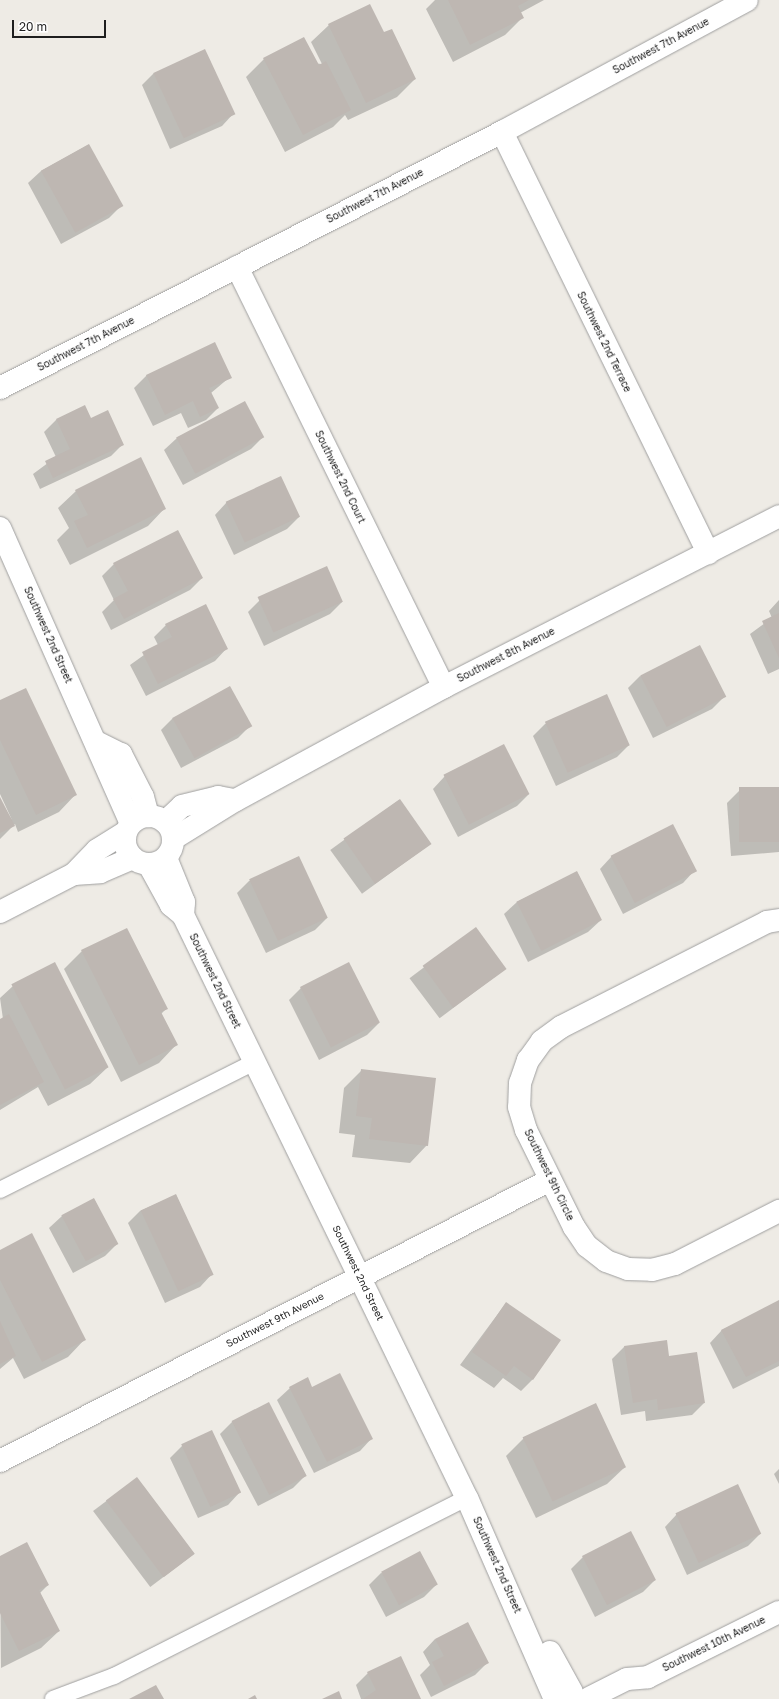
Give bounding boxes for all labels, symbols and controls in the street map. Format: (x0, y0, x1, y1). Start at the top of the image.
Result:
scale bar (14, 12, 108, 38)
street label: Southwest 7th Avenue (611, 16, 711, 76)
text: 20 m (19, 19, 47, 34)
street label: Southwest 7th Avenue (324, 166, 426, 226)
street label: Southwest 2nd Terrace (574, 290, 634, 394)
street label: Southwest 7th Avenue (35, 314, 137, 374)
street label: Southwest 2nd Court (312, 429, 368, 525)
street label: Southwest 2nd Street (21, 585, 75, 685)
street label: Southwest 8th Avenue (455, 625, 557, 685)
street label: Southwest 2nd Street (187, 931, 243, 1031)
street label: Southwest 9th Circle (522, 1127, 576, 1223)
street label: Southwest 2nd Street (330, 1223, 386, 1323)
street label: Southwest 9th Avenue (224, 1290, 326, 1350)
street label: Southwest 2nd Street (470, 1515, 524, 1615)
street label: Southwest 10th Avenue (661, 1614, 767, 1674)

